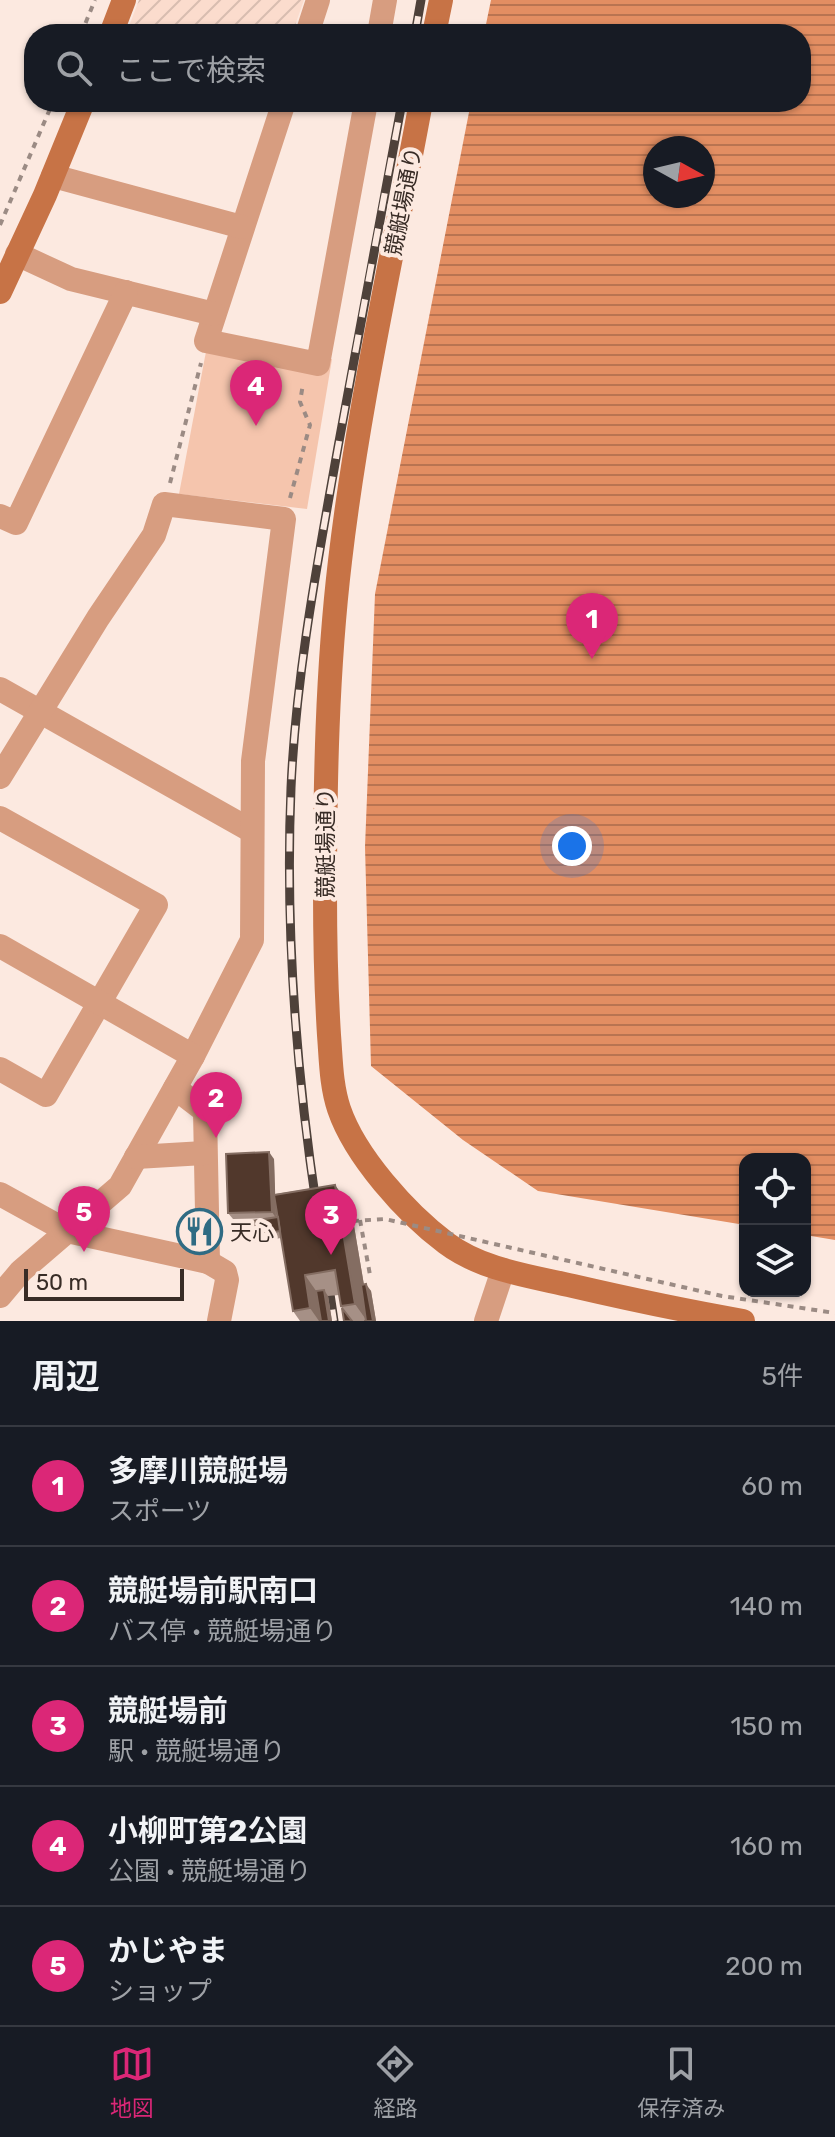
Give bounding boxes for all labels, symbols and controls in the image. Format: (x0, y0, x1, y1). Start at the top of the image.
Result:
search box (24, 24, 811, 112)
icon: search (52, 46, 96, 90)
text: ここで検索 (116, 53, 266, 89)
north arrow (643, 136, 715, 208)
street label: 競艇場通り (380, 145, 427, 258)
pin: 4 (230, 360, 282, 426)
pin: 1 (566, 593, 618, 659)
street label: 競艇場通り (312, 788, 339, 898)
your location (552, 826, 592, 866)
pin: 2 (190, 1072, 242, 1138)
map controls (739, 1153, 811, 1297)
button: locate (739, 1153, 811, 1225)
pin: 5 (58, 1186, 110, 1252)
pin: 3 (305, 1189, 357, 1255)
restaurant icon: 天心 (175, 1208, 223, 1256)
place label: 天心 (230, 1219, 274, 1246)
button: layers (739, 1225, 811, 1297)
scale bar (24, 1265, 184, 1301)
text: 50 m (36, 1269, 88, 1296)
text: 周辺 (32, 1356, 100, 1397)
text: 5件 (762, 1361, 803, 1392)
text: 多摩川競艇場 (108, 1453, 288, 1489)
text: 1 (52, 1471, 64, 1502)
text: 60 m (741, 1471, 803, 1502)
text: スポーツ (108, 1496, 211, 1527)
text: 競艇場前駅南口 (108, 1573, 318, 1609)
text: 2 (50, 1591, 66, 1622)
text: 140 m (730, 1591, 803, 1622)
text: バス停 · 競艇場通り (108, 1616, 337, 1647)
text: 競艇場前 (108, 1693, 228, 1729)
text: 3 (49, 1711, 67, 1742)
text: 150 m (730, 1711, 803, 1742)
text: 駅 · 競艇場通り (108, 1736, 285, 1767)
text: 小柳町第2公園 (108, 1813, 308, 1849)
text: 4 (49, 1831, 67, 1862)
text: 160 m (730, 1831, 803, 1862)
text: 公園 · 競艇場通り (108, 1856, 311, 1887)
text: かじやま (108, 1933, 228, 1969)
text: 5 (50, 1951, 66, 1982)
text: 200 m (725, 1951, 803, 1982)
text: ショップ (108, 1976, 212, 2007)
tab: 地図 (110, 2042, 154, 2122)
tab: 経路 (373, 2042, 417, 2122)
tab: 保存済み (637, 2042, 725, 2122)

